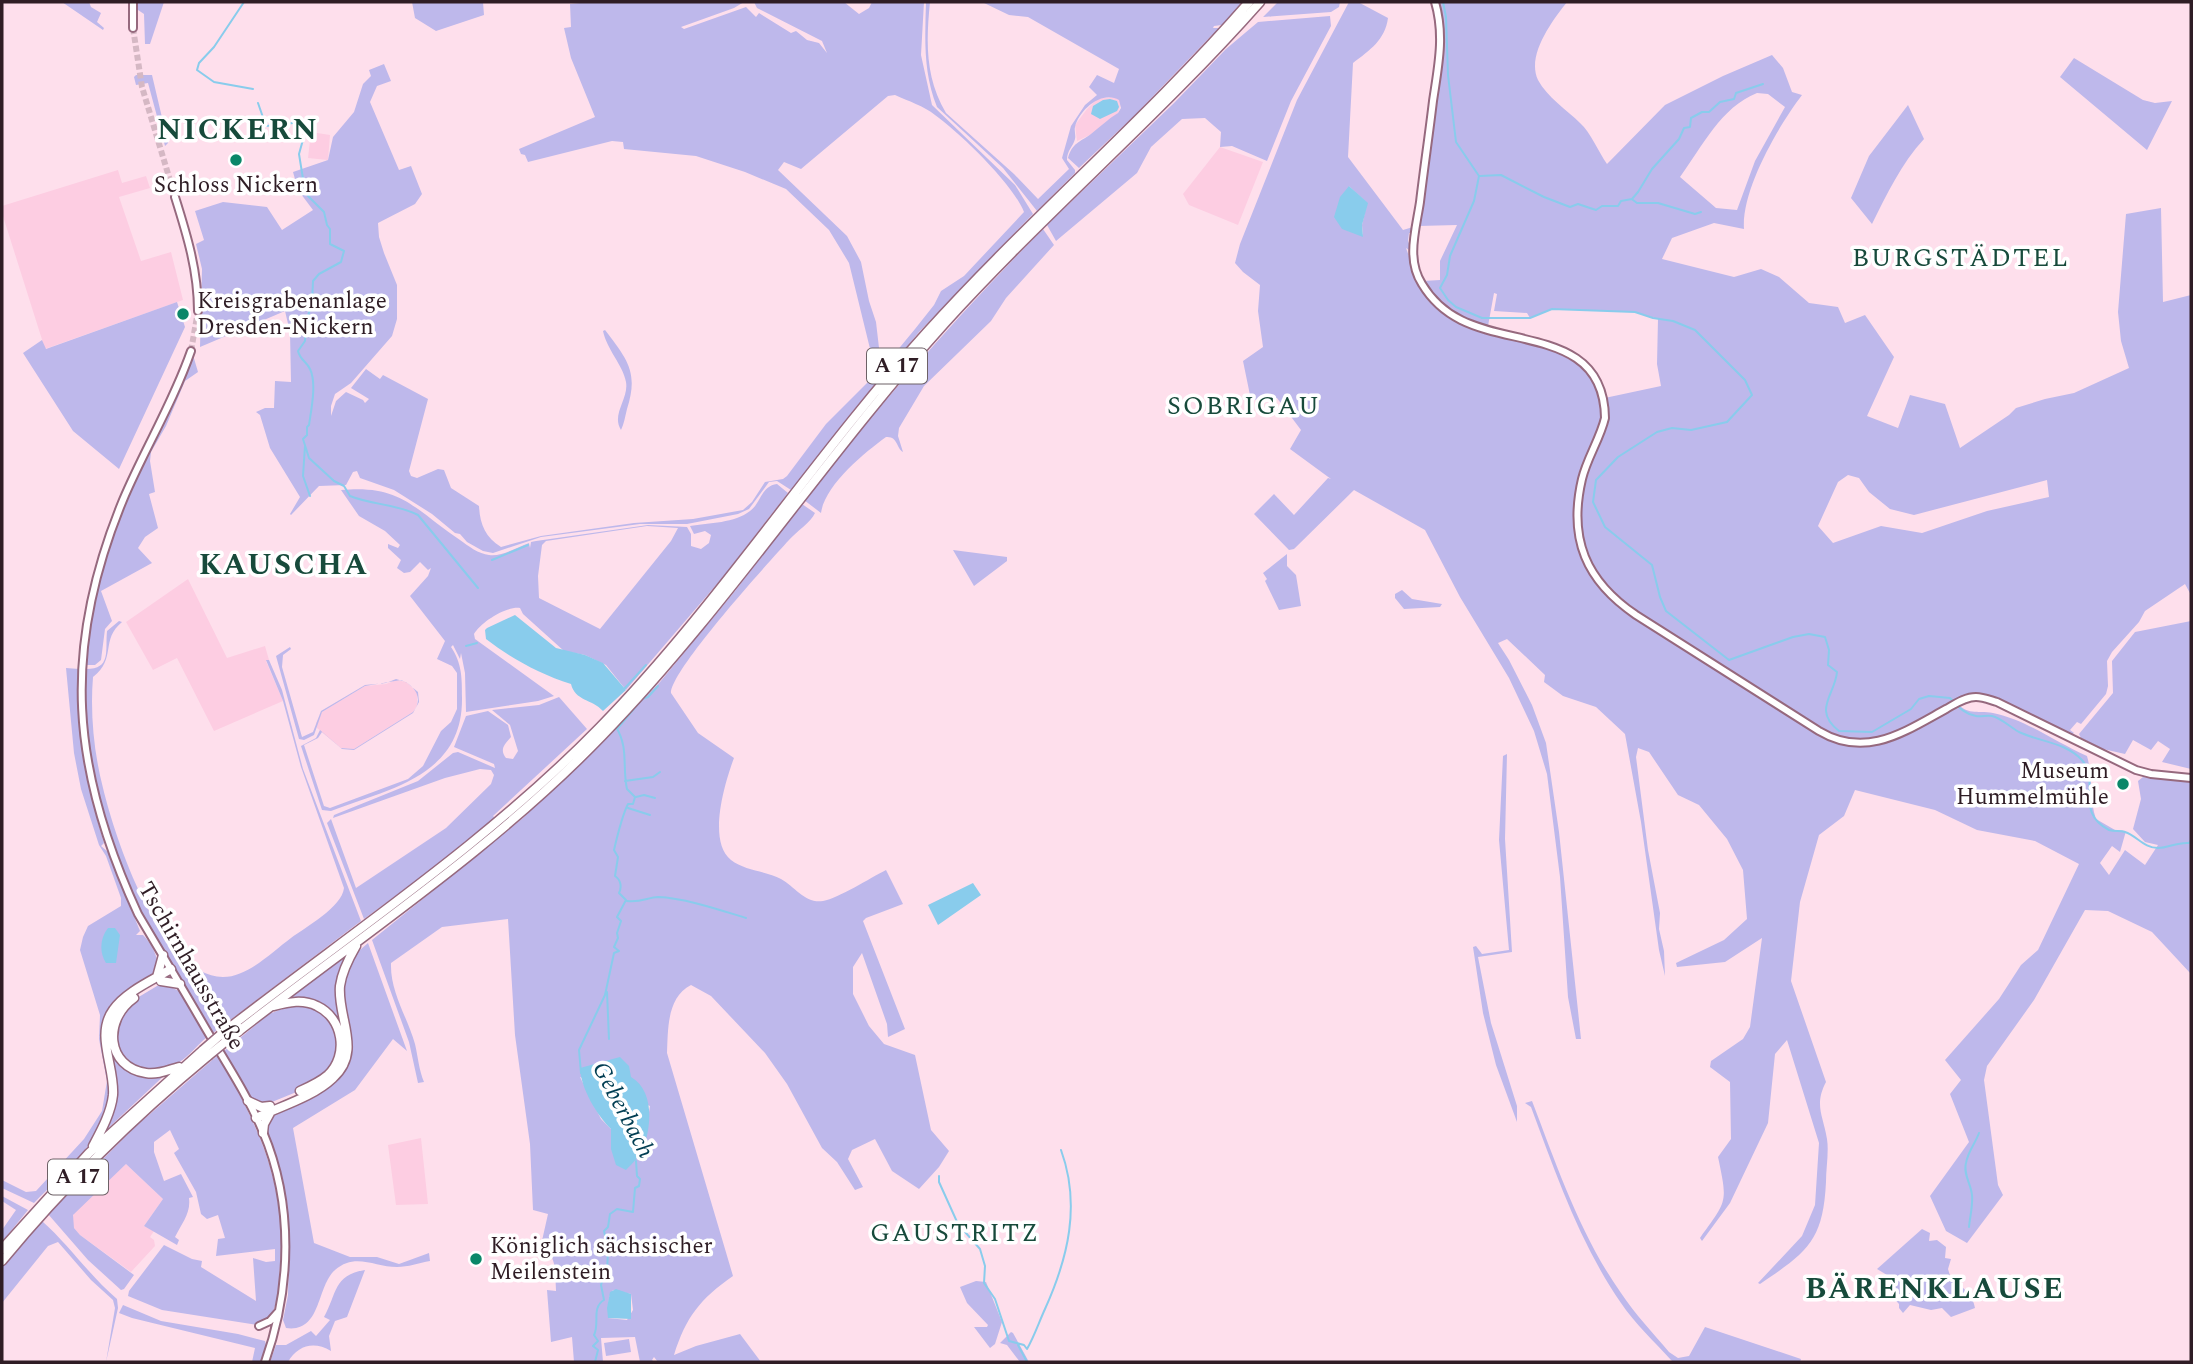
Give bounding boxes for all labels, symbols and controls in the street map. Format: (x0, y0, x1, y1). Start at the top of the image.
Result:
district label: NICKERN (157, 107, 319, 153)
marker: Schloss Nickern (228, 152, 244, 168)
place label: Schloss Nickern (154, 168, 318, 203)
district label: BURGSTÄDTEL (1852, 238, 2070, 278)
place label: Kreisgrabenanlage Dresden-Nickern (197, 284, 387, 345)
marker: Kreisgrabenanlage Dresden-Nickern (175, 306, 191, 322)
road number: A 17 (867, 348, 927, 384)
district label: SOBRIGAU (1167, 386, 1321, 426)
district label: KAUSCHA (199, 542, 369, 588)
place label: Museum Hummelmühle (1956, 754, 2109, 815)
marker: Museum Hummelmühle (2115, 776, 2131, 792)
street label: Tschirnhausstraße (129, 875, 253, 1057)
water label: Geberbach (583, 1055, 663, 1165)
road number: A 17 (48, 1160, 108, 1194)
district label: GAUSTRITZ (870, 1213, 1040, 1253)
place label: Königlich sächsischer Meilenstein (490, 1229, 713, 1290)
marker: Königlich sächsischer Meilenstein (468, 1251, 484, 1267)
district label: BÄRENKLAUSE (1805, 1266, 2065, 1312)

